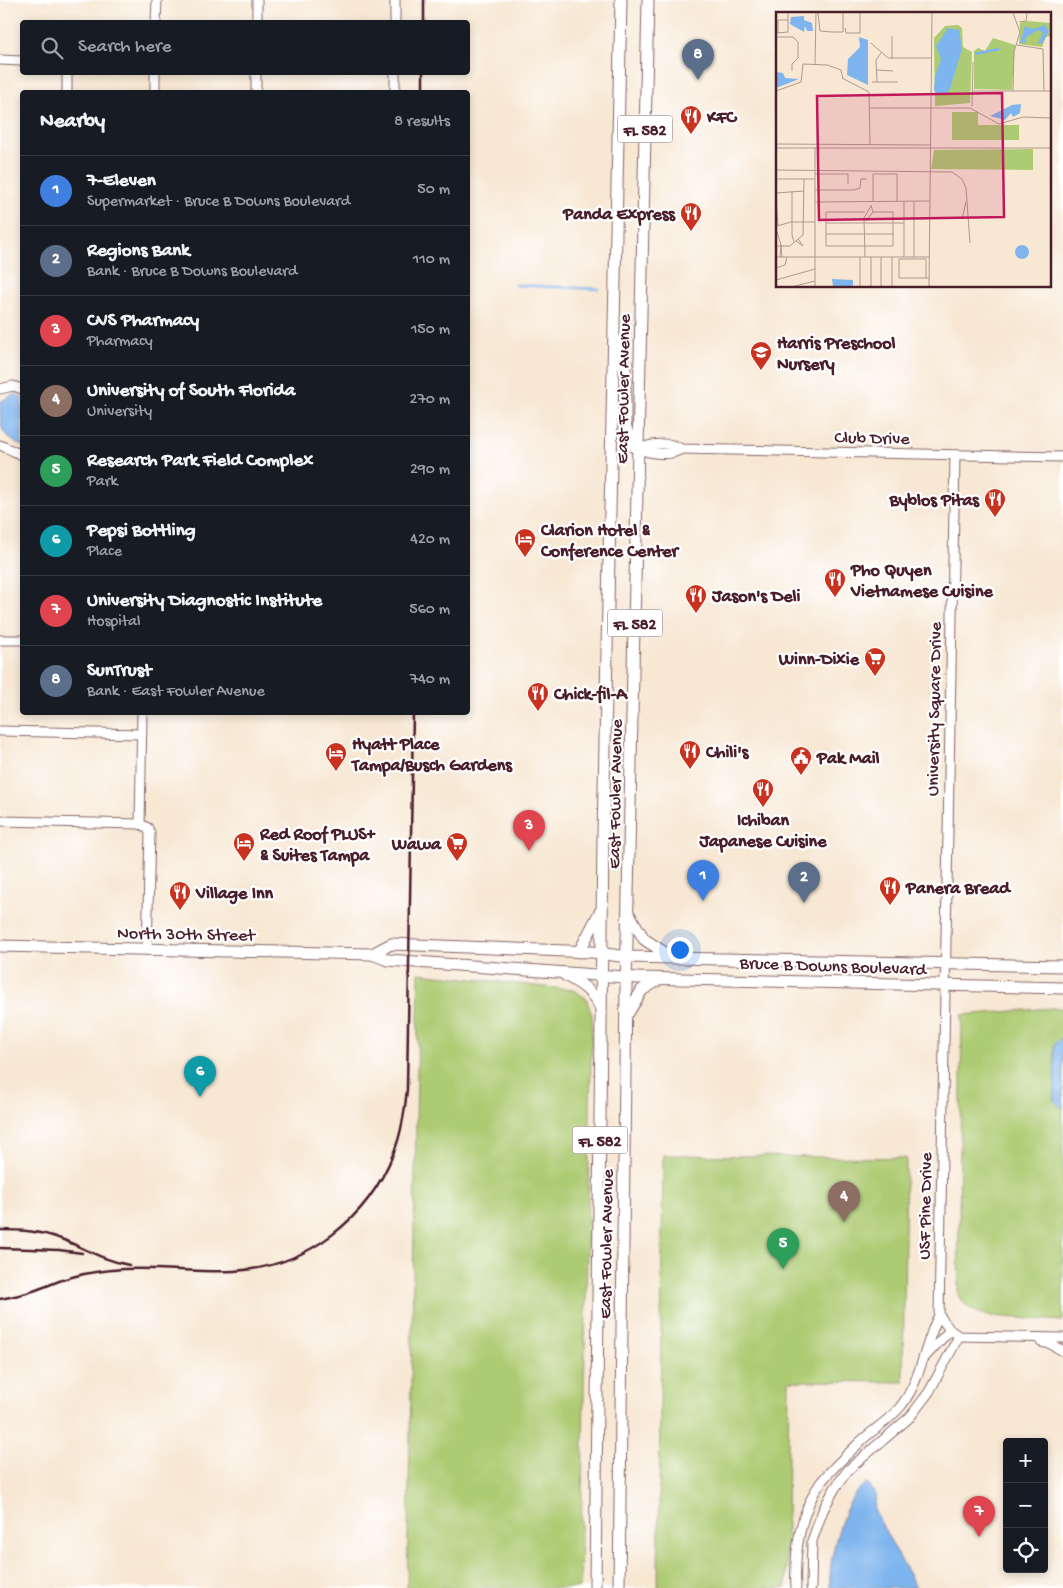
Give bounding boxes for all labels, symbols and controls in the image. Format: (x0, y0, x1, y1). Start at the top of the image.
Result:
inset map (776, 12, 1050, 288)
search box (20, 20, 470, 75)
icon: search (38, 34, 66, 62)
text: Search here (78, 36, 172, 59)
pin: 8 (682, 39, 714, 80)
restaurant icon: KFC (679, 104, 703, 135)
place label: KFC (706, 108, 738, 129)
text: Nearby (40, 110, 105, 135)
text: 8 results (394, 113, 450, 132)
road number: FL 582 (618, 116, 672, 142)
text: 7-Eleven (87, 170, 156, 193)
text: 1 (53, 181, 59, 200)
text: 50 m (417, 181, 450, 200)
text: Supermarket · Bruce B Downs Boulevard (87, 193, 350, 212)
restaurant icon: Panda Express (679, 201, 703, 232)
place label: Panda Express (562, 205, 676, 226)
text: Regions Bank (87, 240, 190, 263)
text: 2 (52, 251, 60, 270)
text: 110 m (413, 251, 450, 270)
text: Bank · Bruce B Downs Boulevard (87, 263, 297, 282)
text: CVS Pharmacy (87, 310, 199, 333)
street label: East Fowler Avenue (613, 313, 636, 464)
text: 3 (52, 321, 60, 340)
text: 150 m (411, 321, 450, 340)
text: Pharmacy (87, 333, 153, 352)
place label: Harris Preschool Nursery (777, 334, 895, 376)
school or university icon: Harris Preschool Nursery (749, 340, 773, 371)
text: University of South Florida (87, 380, 295, 403)
text: 4 (52, 391, 60, 410)
text: 270 m (410, 391, 450, 410)
text: University (87, 403, 152, 422)
street label: Club Drive (834, 428, 910, 451)
text: Research Park Field Complex (87, 450, 313, 473)
text: 5 (52, 461, 60, 480)
text: 290 m (410, 461, 450, 480)
text: Park (87, 473, 118, 492)
restaurant icon: Byblos Pitas (983, 487, 1007, 518)
place label: Byblos Pitas (888, 491, 980, 512)
text: Pepsi Bottling (87, 520, 195, 543)
place label: Clarion Hotel & Conference Center (540, 521, 681, 563)
hotel icon: Clarion Hotel & Conference Center (513, 527, 537, 558)
text: 6 (52, 531, 60, 550)
text: 420 m (410, 531, 450, 550)
text: Place (87, 543, 122, 562)
place label: Pho Quyen Vietnamese Cuisine (850, 561, 994, 603)
restaurant icon: Pho Quyen Vietnamese Cuisine (823, 567, 847, 598)
restaurant icon: Jason's Deli (684, 583, 708, 614)
place label: Jason's Deli (711, 587, 800, 608)
text: University Diagnostic Institute (87, 590, 322, 613)
text: 7 (52, 601, 60, 620)
text: 560 m (409, 601, 450, 620)
road number: FL 582 (608, 610, 662, 636)
text: Hospital (87, 613, 141, 632)
street label: University Square Drive (923, 621, 948, 796)
supermarket icon: Winn-Dixie (863, 646, 887, 677)
place label: Winn-Dixie (778, 650, 860, 671)
text: SunTrust (87, 660, 151, 683)
text: 8 (52, 671, 60, 690)
text: 740 m (410, 671, 450, 690)
restaurant icon: Chick-fil-A (526, 681, 550, 712)
text: Bank · East Fowler Avenue (87, 683, 265, 702)
place label: Chick-fil-A (553, 685, 628, 706)
street label: East Fowler Avenue (605, 718, 628, 869)
place label: Hyatt Place Tampa/Busch Gardens (350, 735, 513, 777)
restaurant icon: Chili's (678, 739, 702, 770)
hotel icon: Hyatt Place Tampa/Busch Gardens (324, 741, 348, 772)
place label: Chili's (705, 743, 750, 764)
public building icon: Pak Mail (789, 745, 813, 776)
place label: Pak Mail (816, 749, 880, 770)
restaurant icon: Ichiban Japanese Cuisine (751, 777, 775, 808)
pin: 3 (513, 810, 545, 851)
place label: Ichiban Japanese Cuisine (699, 811, 827, 853)
place label: Red Roof PLUS+ & Suites Tampa (259, 825, 376, 867)
hotel icon: Red Roof PLUS+ & Suites Tampa (232, 831, 256, 862)
supermarket icon: Wawa (445, 831, 469, 862)
place label: Wawa (391, 835, 442, 856)
pin: 1 (687, 860, 719, 901)
pin: 2 (788, 862, 820, 903)
restaurant icon: Panera Bread (878, 875, 902, 906)
place label: Panera Bread (905, 879, 1012, 900)
restaurant icon: Village Inn (168, 880, 192, 911)
place label: Village Inn (195, 884, 274, 905)
street label: North 30th Street (117, 924, 257, 947)
your location (667, 937, 693, 963)
street label: Bruce B Downs Boulevard (738, 954, 928, 981)
pin: 6 (184, 1056, 216, 1097)
road number: FL 582 (572, 1126, 628, 1154)
street label: USF Pine Drive (915, 1151, 938, 1260)
street label: East Fowler Avenue (596, 1168, 619, 1319)
pin: 4 (828, 1181, 860, 1222)
pin: 5 (767, 1228, 799, 1269)
map controls (1003, 1438, 1048, 1573)
button: + (1003, 1438, 1048, 1483)
button: − (1003, 1483, 1048, 1528)
pin: 7 (963, 1496, 995, 1537)
button: locate (1003, 1528, 1048, 1573)

